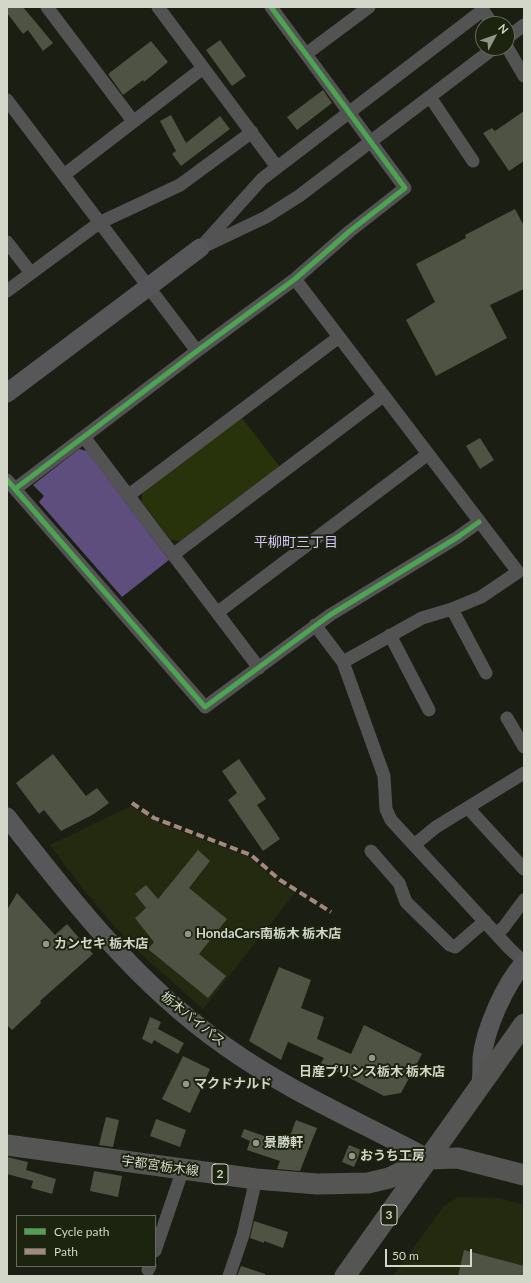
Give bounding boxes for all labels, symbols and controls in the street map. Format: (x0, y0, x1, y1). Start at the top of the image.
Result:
north arrow (475, 16, 515, 56)
text: N (496, 21, 511, 36)
district label: 平柳町三丁目 (254, 534, 338, 550)
place label: HondaCars南栃木 栃木店 (196, 926, 341, 942)
marker: HondaCars南栃木 栃木店 (183, 929, 193, 939)
place label: カンセキ 栃木店 (54, 936, 148, 952)
marker: カンセキ 栃木店 (41, 939, 51, 949)
street label: 栃木バイパス (158, 988, 228, 1050)
marker: 日産プリンス栃木 栃木店 (367, 1053, 377, 1063)
place label: 日産プリンス栃木 栃木店 (299, 1064, 445, 1080)
place label: マクドナルド (194, 1076, 272, 1092)
marker: マクドナルド (181, 1079, 191, 1089)
place label: 景勝軒 (264, 1135, 303, 1151)
marker: 景勝軒 (251, 1138, 261, 1148)
place label: おうち工房 (360, 1148, 425, 1164)
marker: おうち工房 (347, 1151, 357, 1161)
street label: 宇都宮栃木線 (120, 1153, 200, 1179)
road number: 2 (212, 1164, 228, 1184)
road number: 3 (381, 1205, 397, 1225)
legend (16, 1215, 156, 1267)
text: Cycle path (54, 1224, 109, 1239)
scale bar (387, 1241, 474, 1267)
text: Path (54, 1244, 78, 1259)
text: 50 m (392, 1248, 419, 1263)

